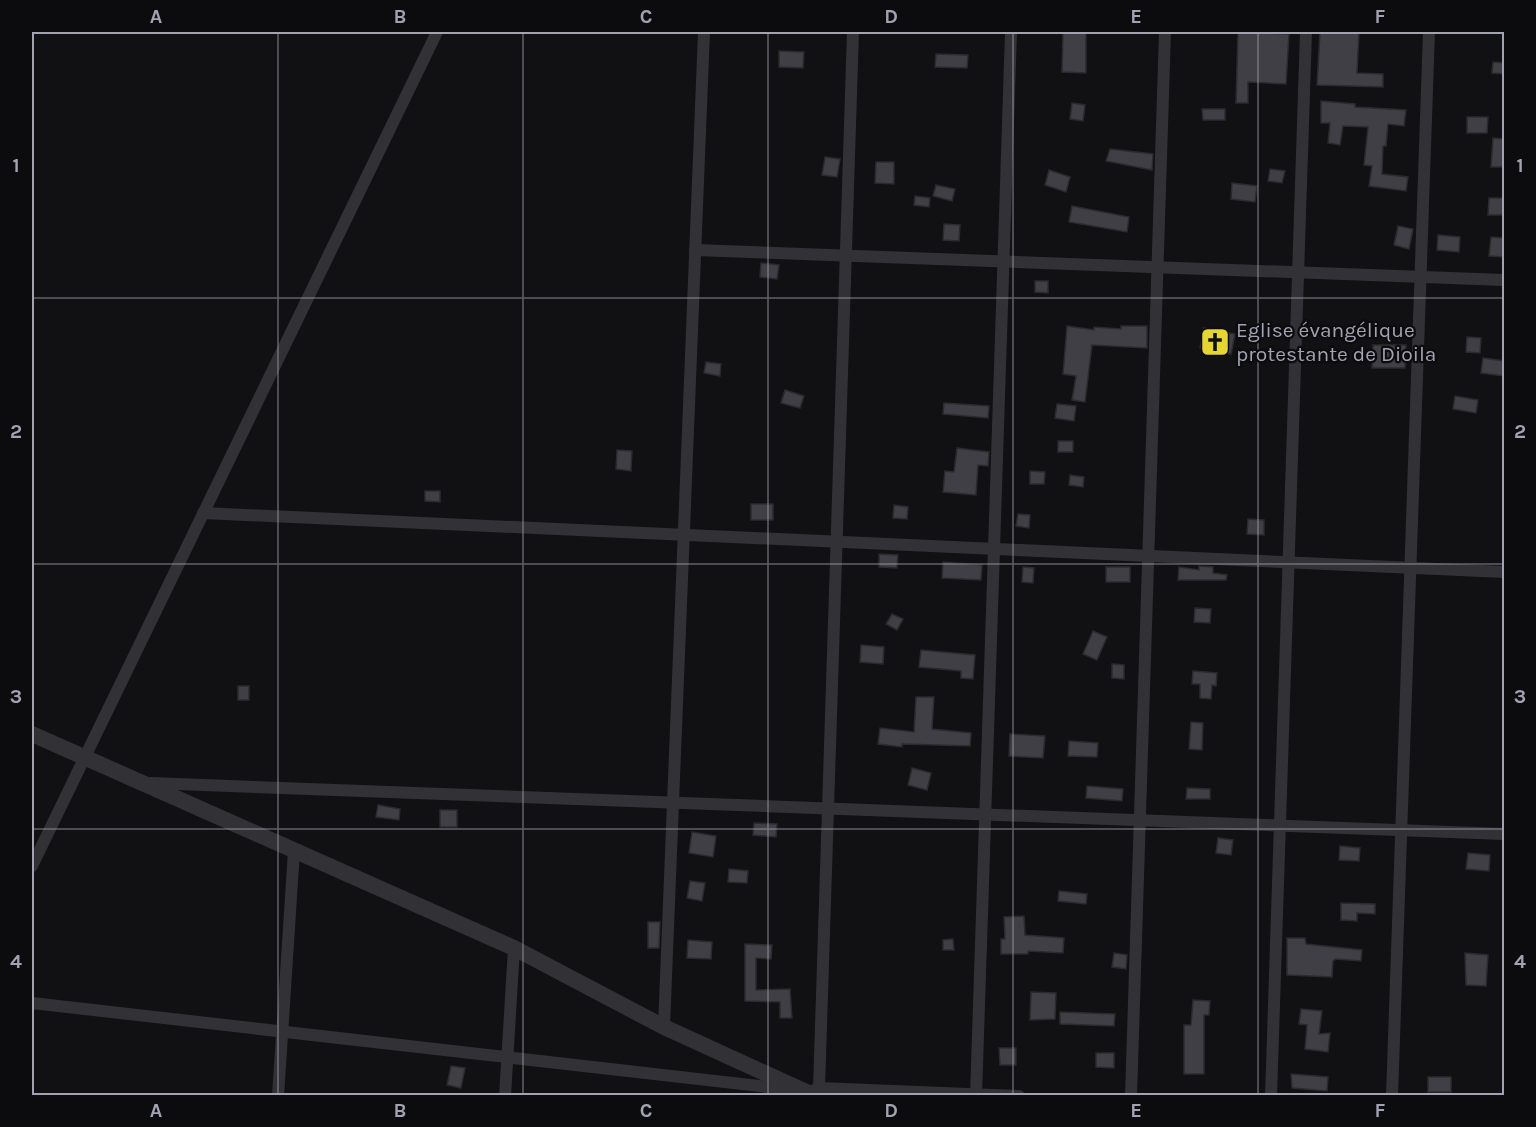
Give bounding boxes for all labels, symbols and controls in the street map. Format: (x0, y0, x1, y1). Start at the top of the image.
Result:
text: A (150, 5, 163, 28)
text: B (394, 5, 406, 28)
text: C (640, 5, 652, 28)
text: D (884, 5, 898, 28)
text: E (1130, 5, 1142, 28)
text: F (1375, 5, 1386, 28)
text: 1 (12, 154, 20, 177)
text: 1 (1516, 154, 1524, 177)
place label: Eglise évangélique protestante de Dioila (1236, 318, 1436, 366)
church icon: Eglise évangélique protestante de Dioila (1199, 326, 1231, 358)
text: 2 (10, 420, 22, 443)
text: 2 (1514, 420, 1526, 443)
text: 3 (10, 685, 22, 708)
text: 3 (1514, 685, 1526, 708)
text: 4 (10, 950, 22, 973)
text: 4 (1514, 950, 1526, 973)
text: A (150, 1099, 163, 1122)
text: B (394, 1099, 406, 1122)
text: C (640, 1099, 652, 1122)
text: D (884, 1099, 898, 1122)
text: E (1130, 1099, 1142, 1122)
text: F (1375, 1099, 1386, 1122)

